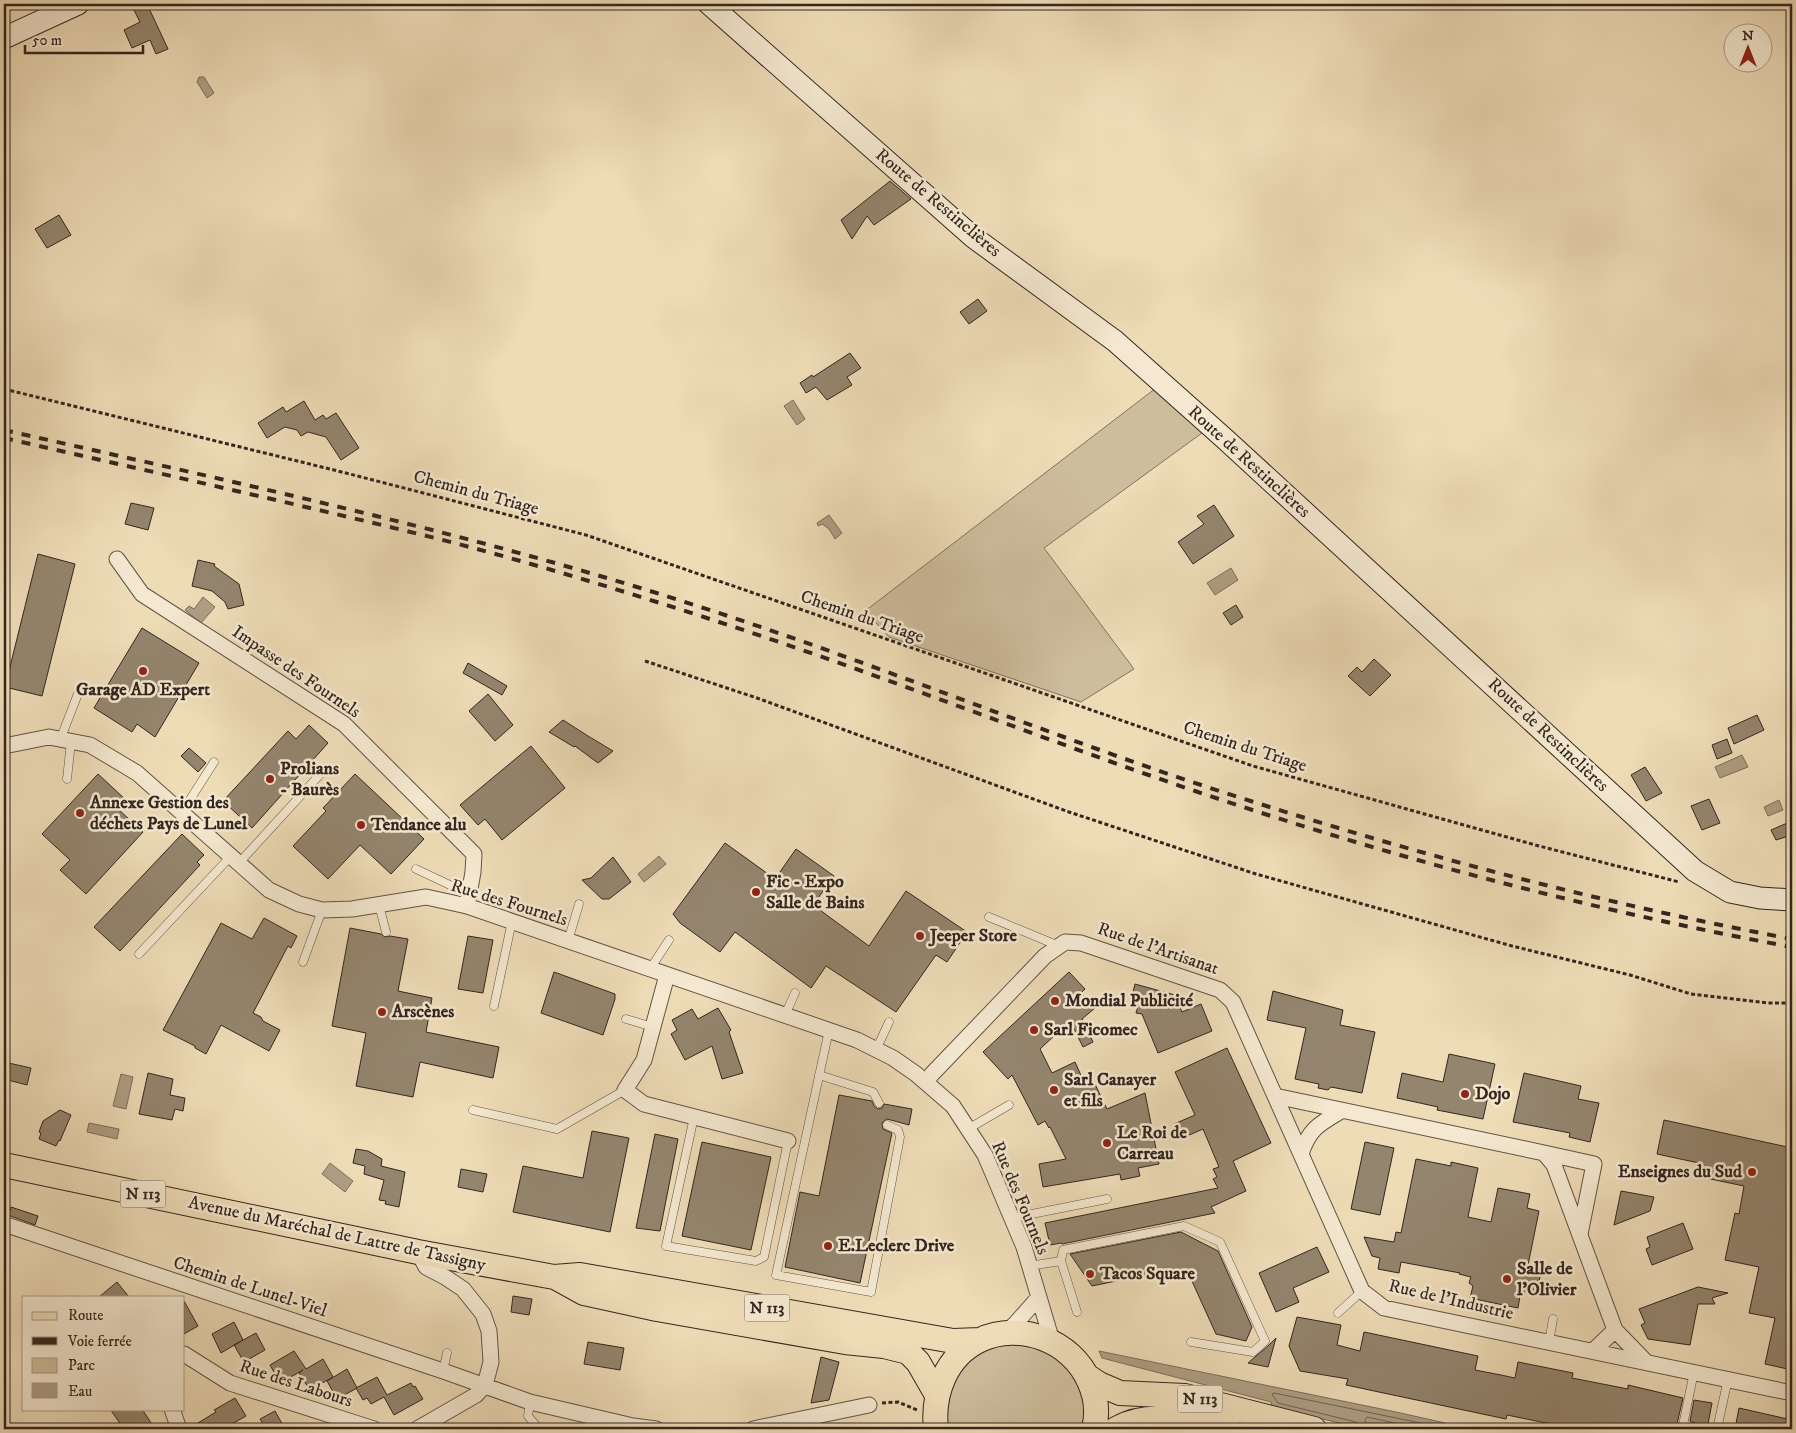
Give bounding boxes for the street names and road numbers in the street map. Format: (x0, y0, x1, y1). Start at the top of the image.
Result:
street label: Route de Restinclières (871, 144, 1005, 262)
street label: Route de Restinclières (1183, 401, 1315, 523)
street label: Chemin du Triage (411, 466, 541, 520)
street label: Chemin du Triage (798, 586, 926, 648)
street label: Impasse des Fournels (228, 621, 364, 723)
street label: Route de Restinclières (1483, 673, 1613, 797)
street label: Chemin du Triage (1180, 717, 1310, 777)
street label: Rue des Fournels (448, 875, 570, 931)
street label: Rue de l'Artisanat (1095, 918, 1222, 980)
street label: Rue des Fournels (986, 1138, 1054, 1258)
road number: N 113 (120, 1180, 166, 1208)
street label: Avenue du Maréchal de Lattre de Tassigny (186, 1192, 488, 1276)
street label: Chemin de Lunel-Viel (170, 1252, 330, 1322)
street label: Rue de l'Industrie (1387, 1275, 1515, 1325)
road number: N 113 (744, 1295, 790, 1322)
street label: Rue des Labours (237, 1355, 355, 1413)
road number: N 113 (1178, 1386, 1222, 1412)

